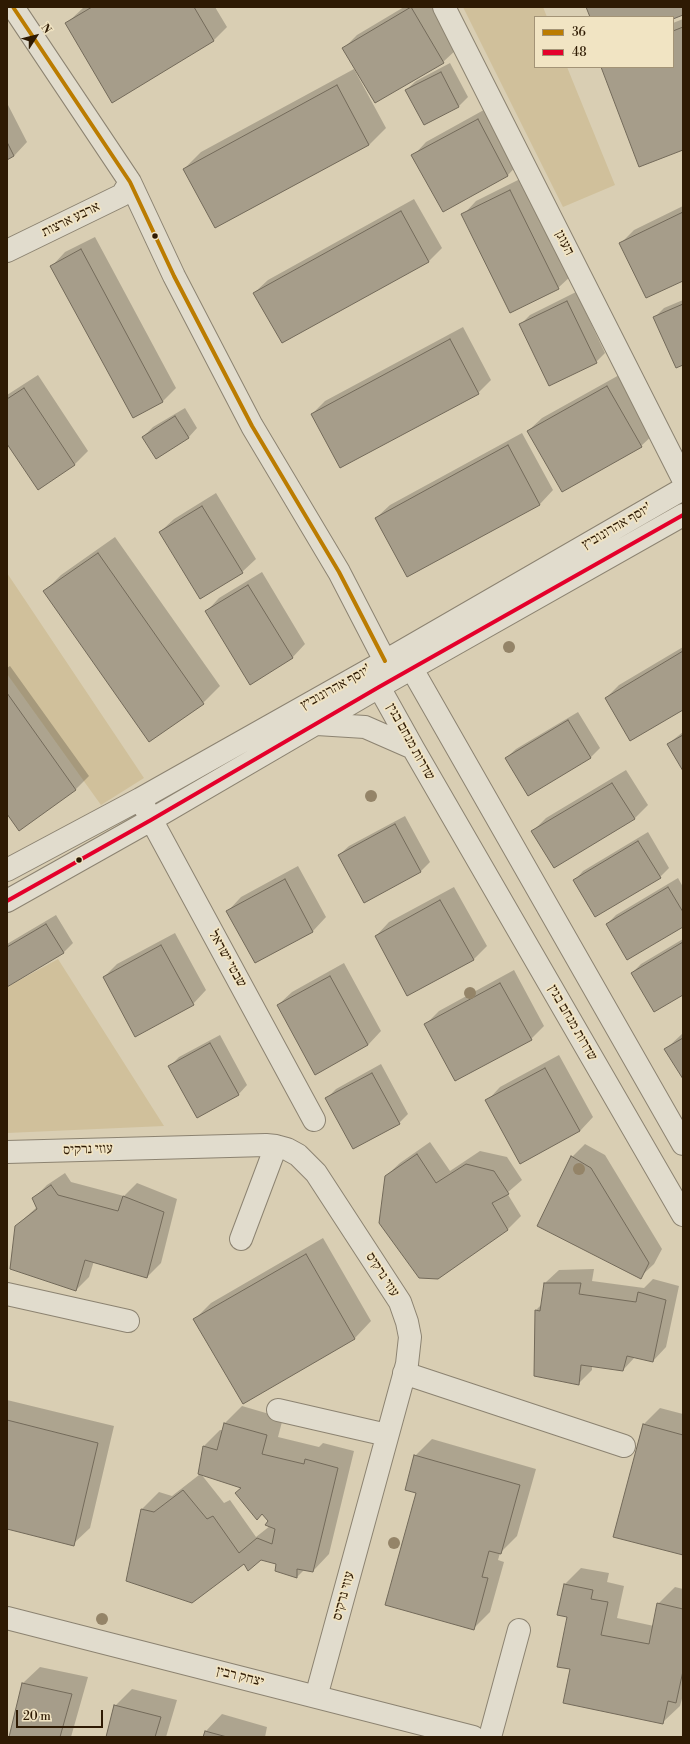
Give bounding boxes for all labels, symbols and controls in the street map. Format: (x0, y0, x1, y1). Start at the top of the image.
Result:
north arrow (16, 16, 56, 56)
legend (534, 16, 674, 68)
text: N (37, 21, 54, 37)
text: 36 (572, 25, 586, 40)
text: 48 (572, 45, 587, 60)
street label: ארבע ארצות (39, 199, 103, 241)
street label: העוגן (551, 228, 577, 258)
unlabelled marker (150, 231, 160, 241)
street label: יוסף אהרונוביץ' (579, 500, 655, 554)
street label: יוסף אהרונוביץ' (298, 662, 374, 714)
street label: שדרות מנחם בגין (382, 701, 438, 783)
unlabelled marker (74, 855, 84, 865)
street label: שבטי ישראל (204, 927, 250, 991)
street label: שדרות מנחם בגין (544, 982, 600, 1064)
street label: עוזי נרקיס (63, 1141, 113, 1159)
street label: עוזי נרקיס (361, 1250, 403, 1300)
street label: עוזי נרקיס (329, 1570, 359, 1622)
street label: יצחק רבין (214, 1663, 266, 1691)
scale bar (18, 1702, 105, 1728)
text: 20 m (23, 1709, 51, 1724)

